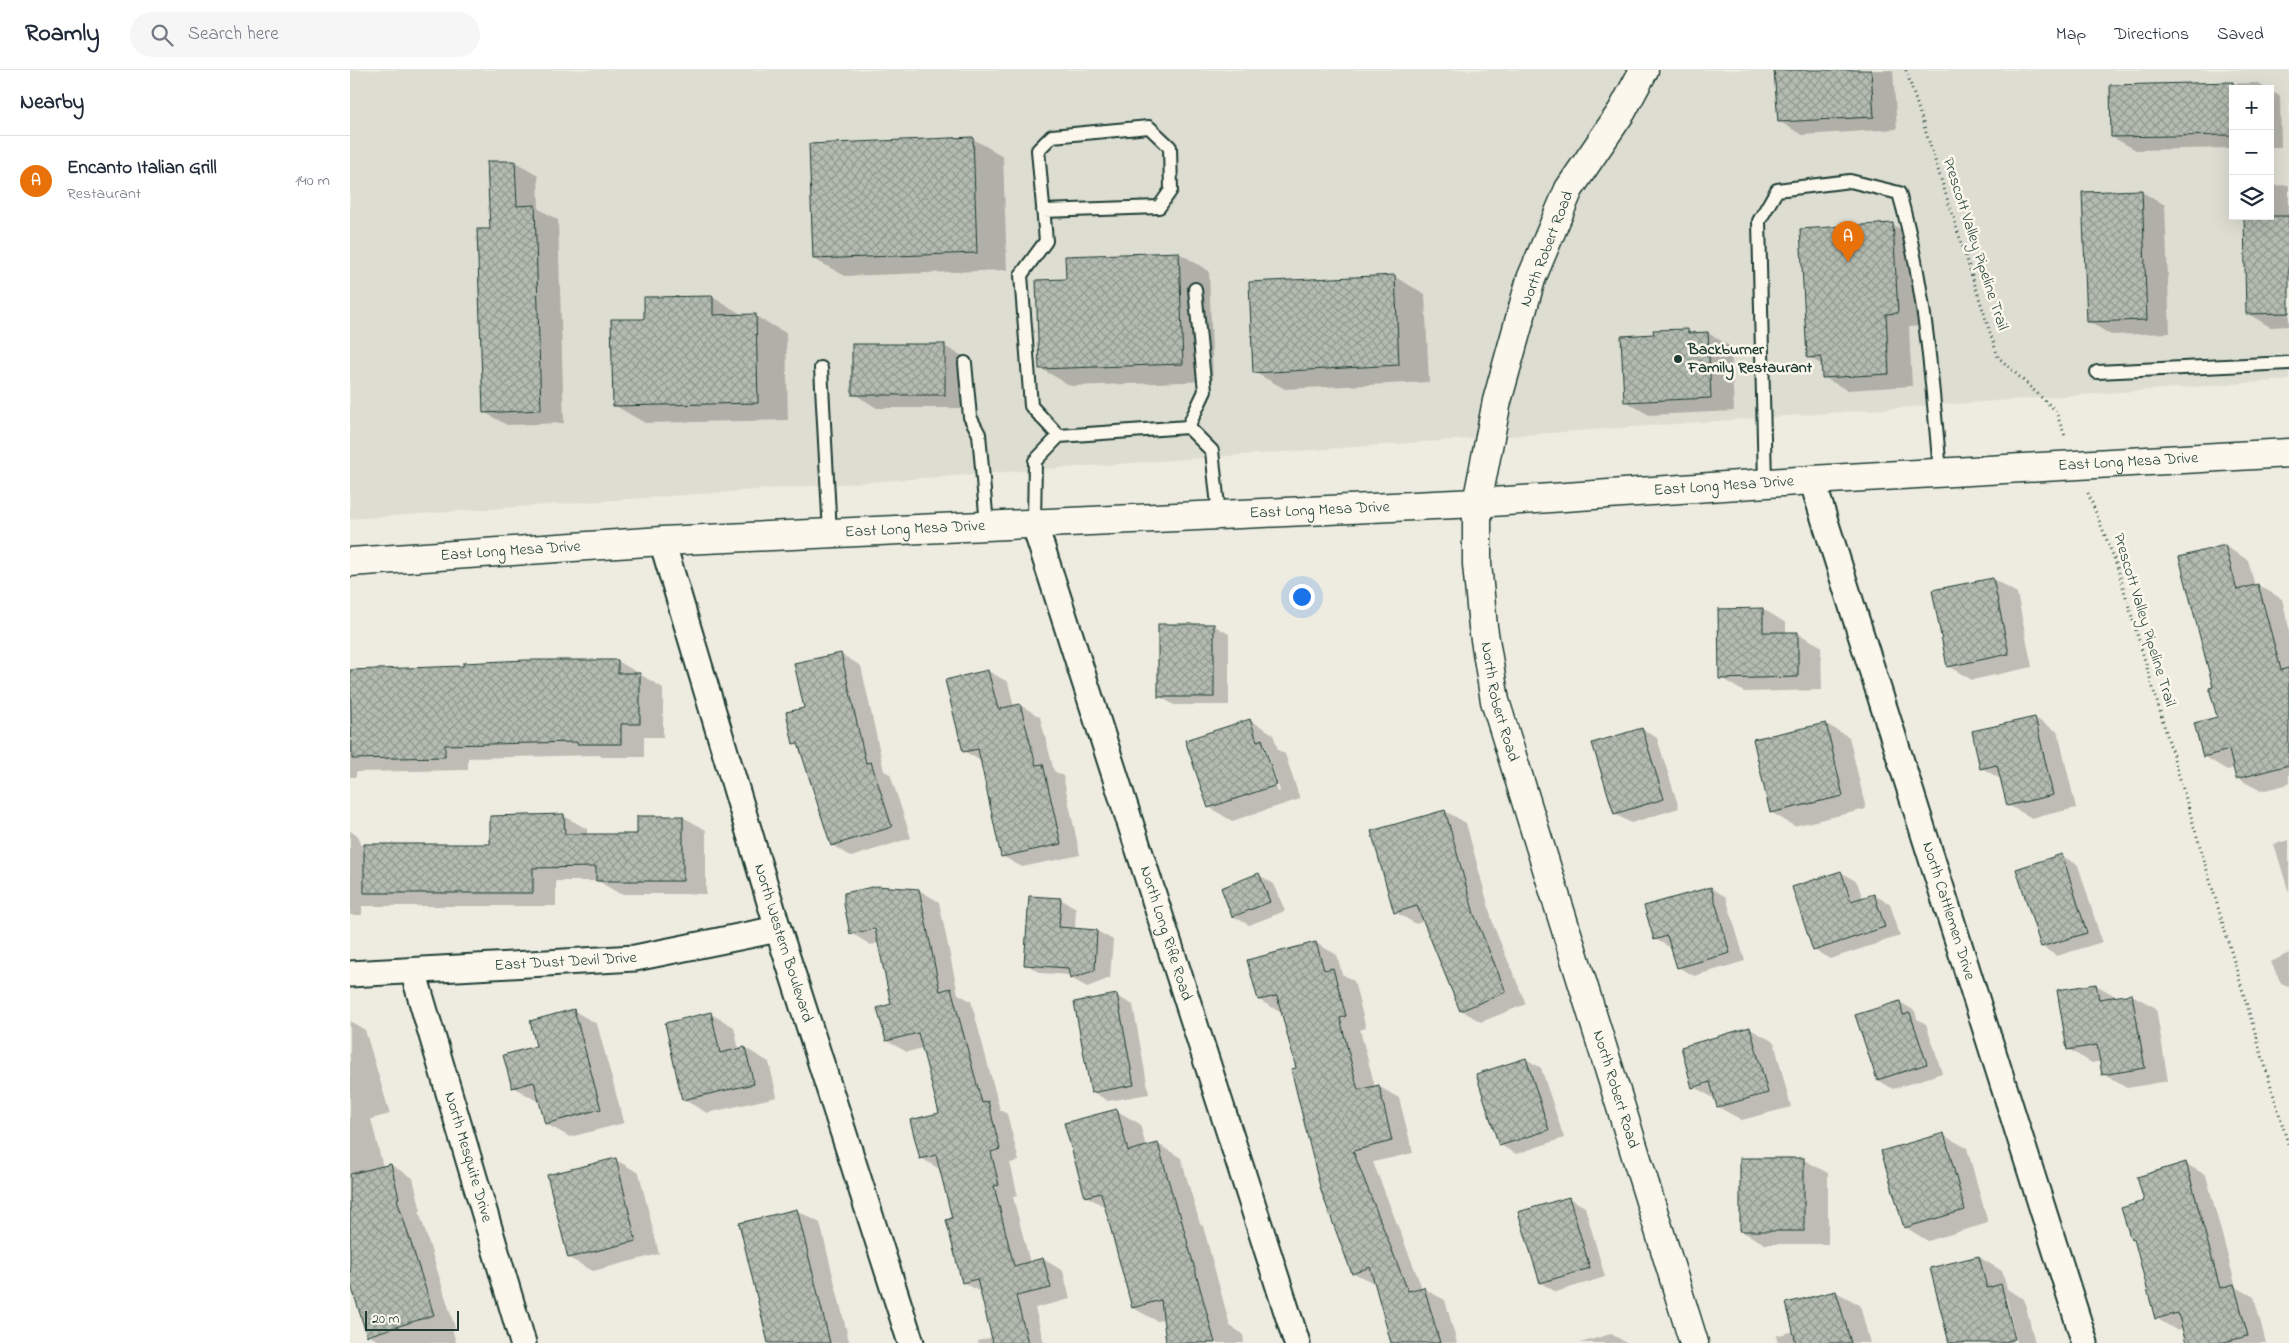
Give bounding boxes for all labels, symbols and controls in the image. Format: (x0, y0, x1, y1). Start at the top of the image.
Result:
search box (130, 12, 480, 57)
text: Roamly (25, 17, 100, 52)
icon: search (148, 21, 176, 49)
text: Search here (188, 21, 279, 48)
text: Map (2056, 22, 2086, 48)
text: Directions (2114, 22, 2189, 48)
text: Saved (2217, 22, 2264, 48)
map controls (2229, 85, 2274, 220)
button: + (2229, 85, 2274, 130)
text: Nearby (20, 88, 84, 118)
button: − (2229, 130, 2274, 175)
text: Encanto Italian Grill (67, 155, 217, 182)
street label: Prescott Valley Pipeline Trail (1936, 155, 2014, 334)
text: A (31, 169, 41, 193)
text: 140 m (295, 169, 330, 193)
button: layers (2229, 175, 2274, 220)
text: Restaurant (67, 182, 141, 206)
street label: North Robert Road (1514, 188, 1580, 310)
pin: A (1832, 221, 1864, 262)
place label: Backburner Family Restaurant (1687, 338, 1813, 381)
marker: Backburner Family Restaurant (1672, 353, 1684, 365)
street label: East Long Mesa Drive (2057, 446, 2200, 478)
street label: East Long Mesa Drive (1653, 469, 1796, 503)
street label: East Long Mesa Drive (1249, 495, 1391, 526)
street label: East Long Mesa Drive (844, 514, 987, 544)
street label: Prescott Valley Pipeline Trail (2106, 530, 2182, 710)
street label: East Long Mesa Drive (440, 534, 582, 568)
your location (1289, 584, 1315, 610)
street label: North Robert Road (1474, 640, 1525, 765)
street label: North Cattlemen Drive (1915, 839, 1982, 984)
street label: North Western Boulevard (747, 861, 819, 1026)
street label: North Long Rifle Road (1133, 863, 1198, 1004)
street label: East Dust Devil Drive (494, 946, 638, 978)
street label: North Robert Road (1586, 1027, 1645, 1152)
street label: North Mesquite Drive (437, 1089, 499, 1226)
scale bar (365, 1308, 459, 1331)
text: 20 m (372, 1309, 399, 1330)

